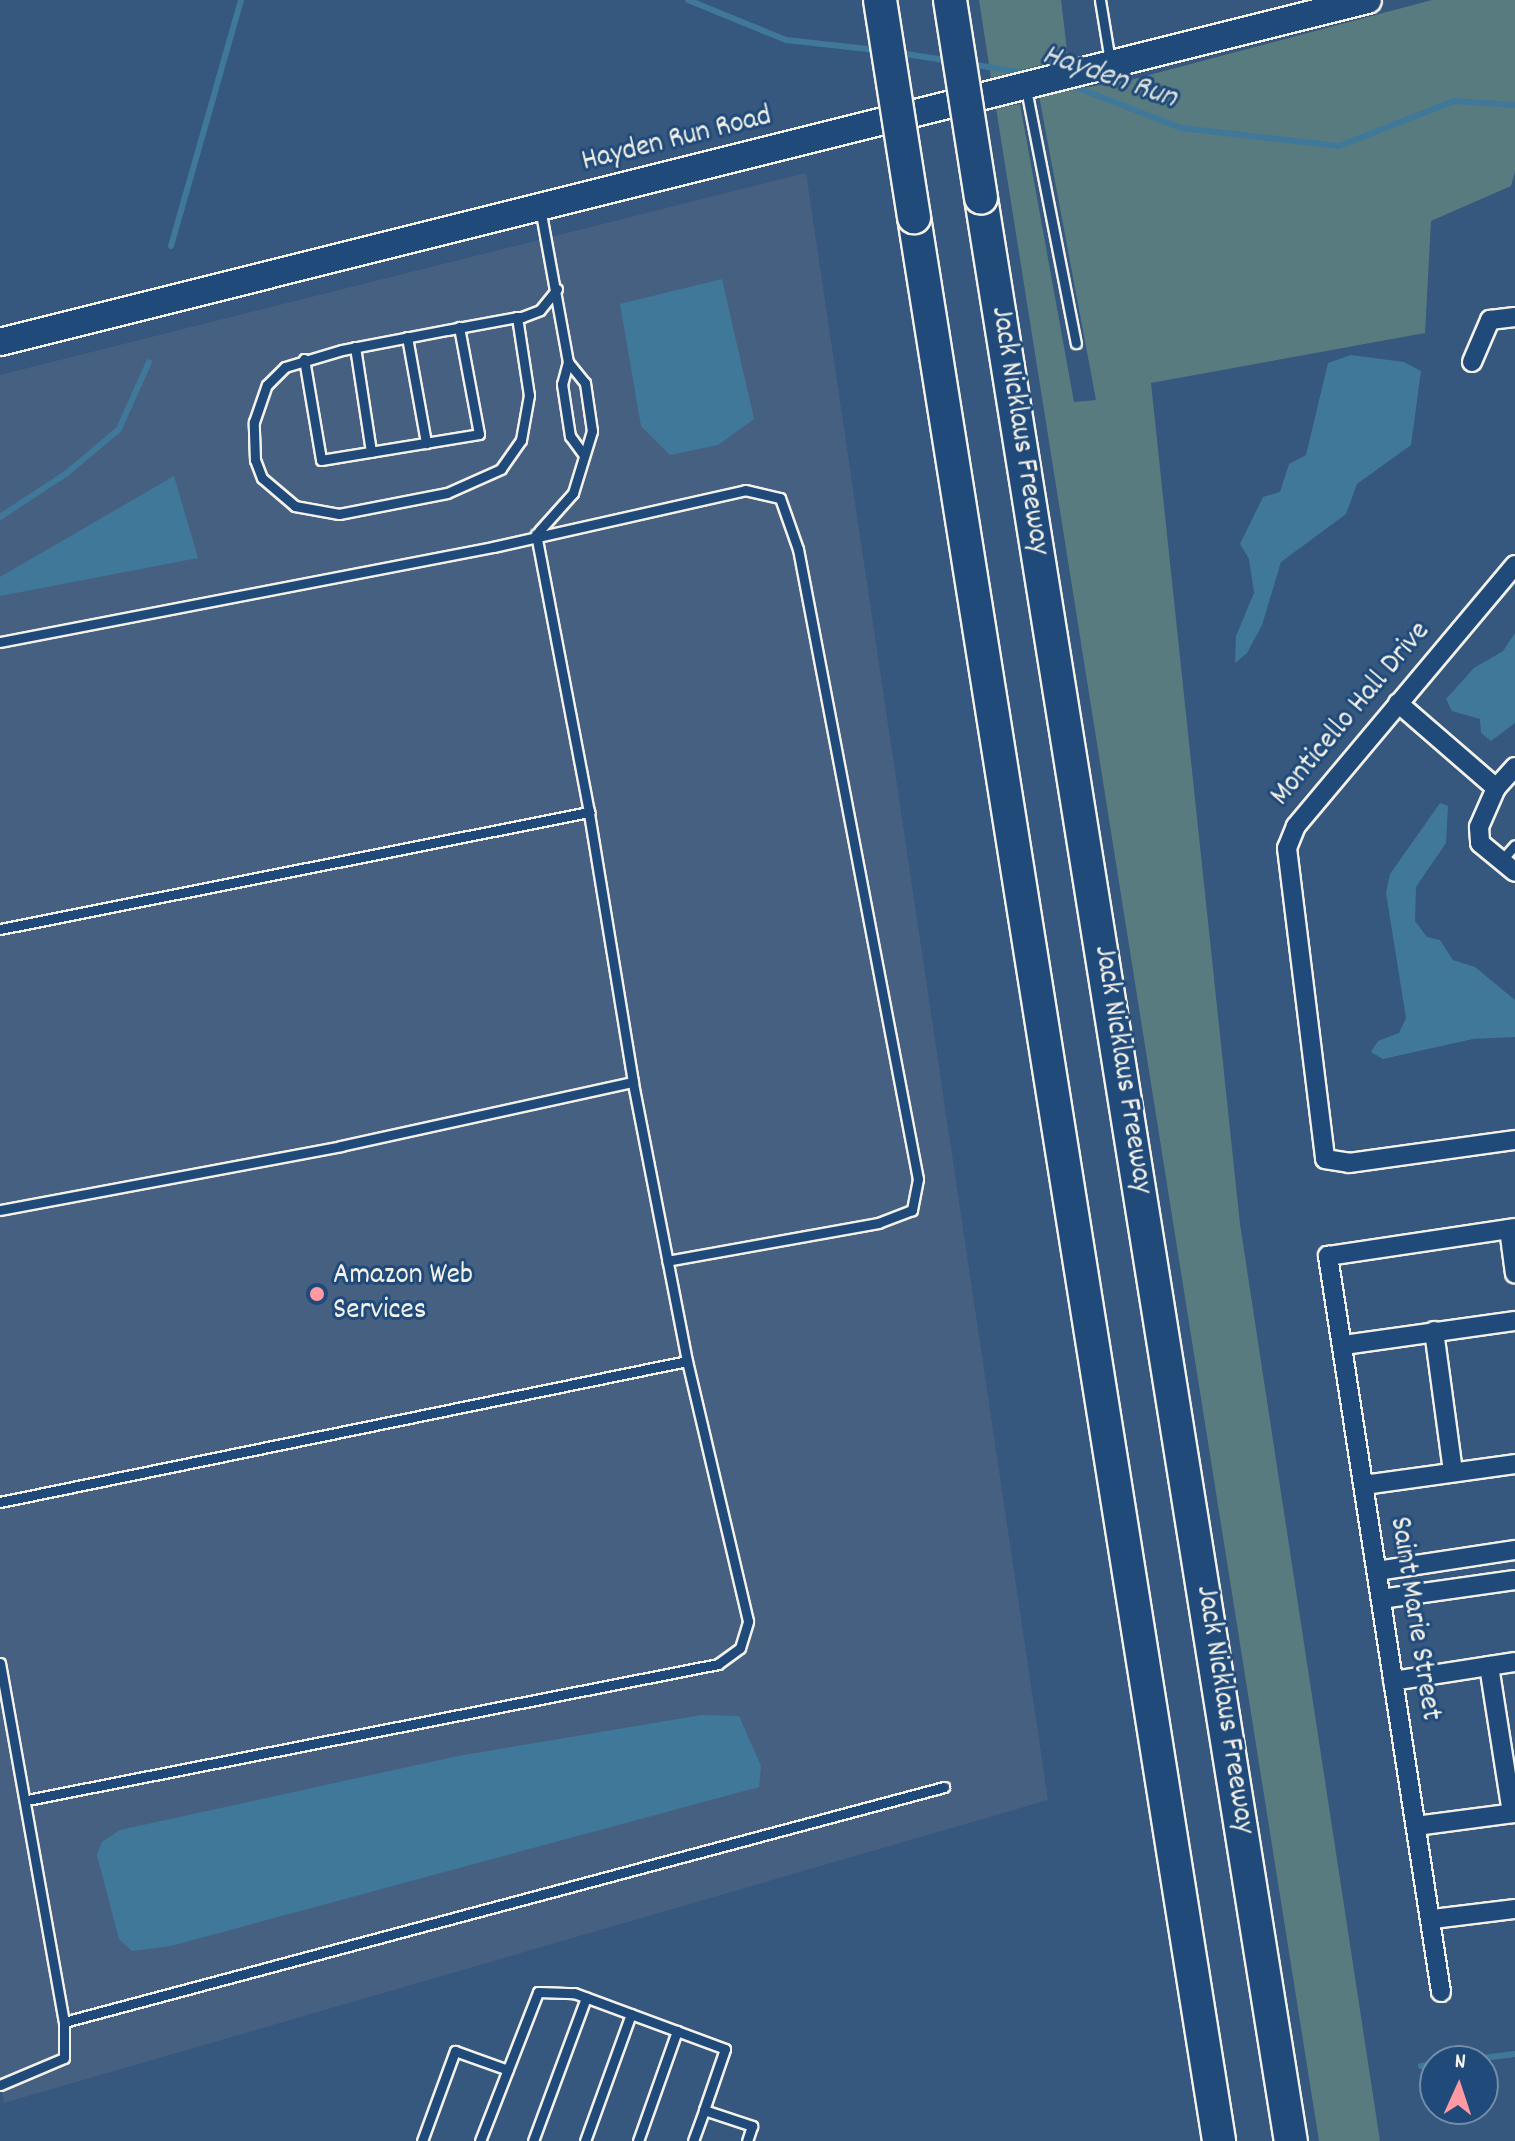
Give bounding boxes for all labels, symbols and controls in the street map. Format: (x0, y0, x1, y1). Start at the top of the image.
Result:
water label: Hayden Run (1037, 37, 1181, 119)
street label: Hayden Run Road (579, 100, 775, 182)
street label: Jack Nicklaus Freeway (981, 304, 1055, 558)
street label: Monticello Hall Drive (1264, 616, 1440, 814)
street label: Jack Nicklaus Freeway (1084, 943, 1158, 1197)
place label: Amazon Web Services (333, 1259, 473, 1330)
marker: Amazon Web Services (308, 1285, 326, 1303)
street label: Saint Marie Street (1379, 1515, 1447, 1723)
street label: Jack Nicklaus Freeway (1186, 1583, 1260, 1837)
north arrow (1419, 2045, 1499, 2125)
text: N (1454, 2047, 1466, 2078)

